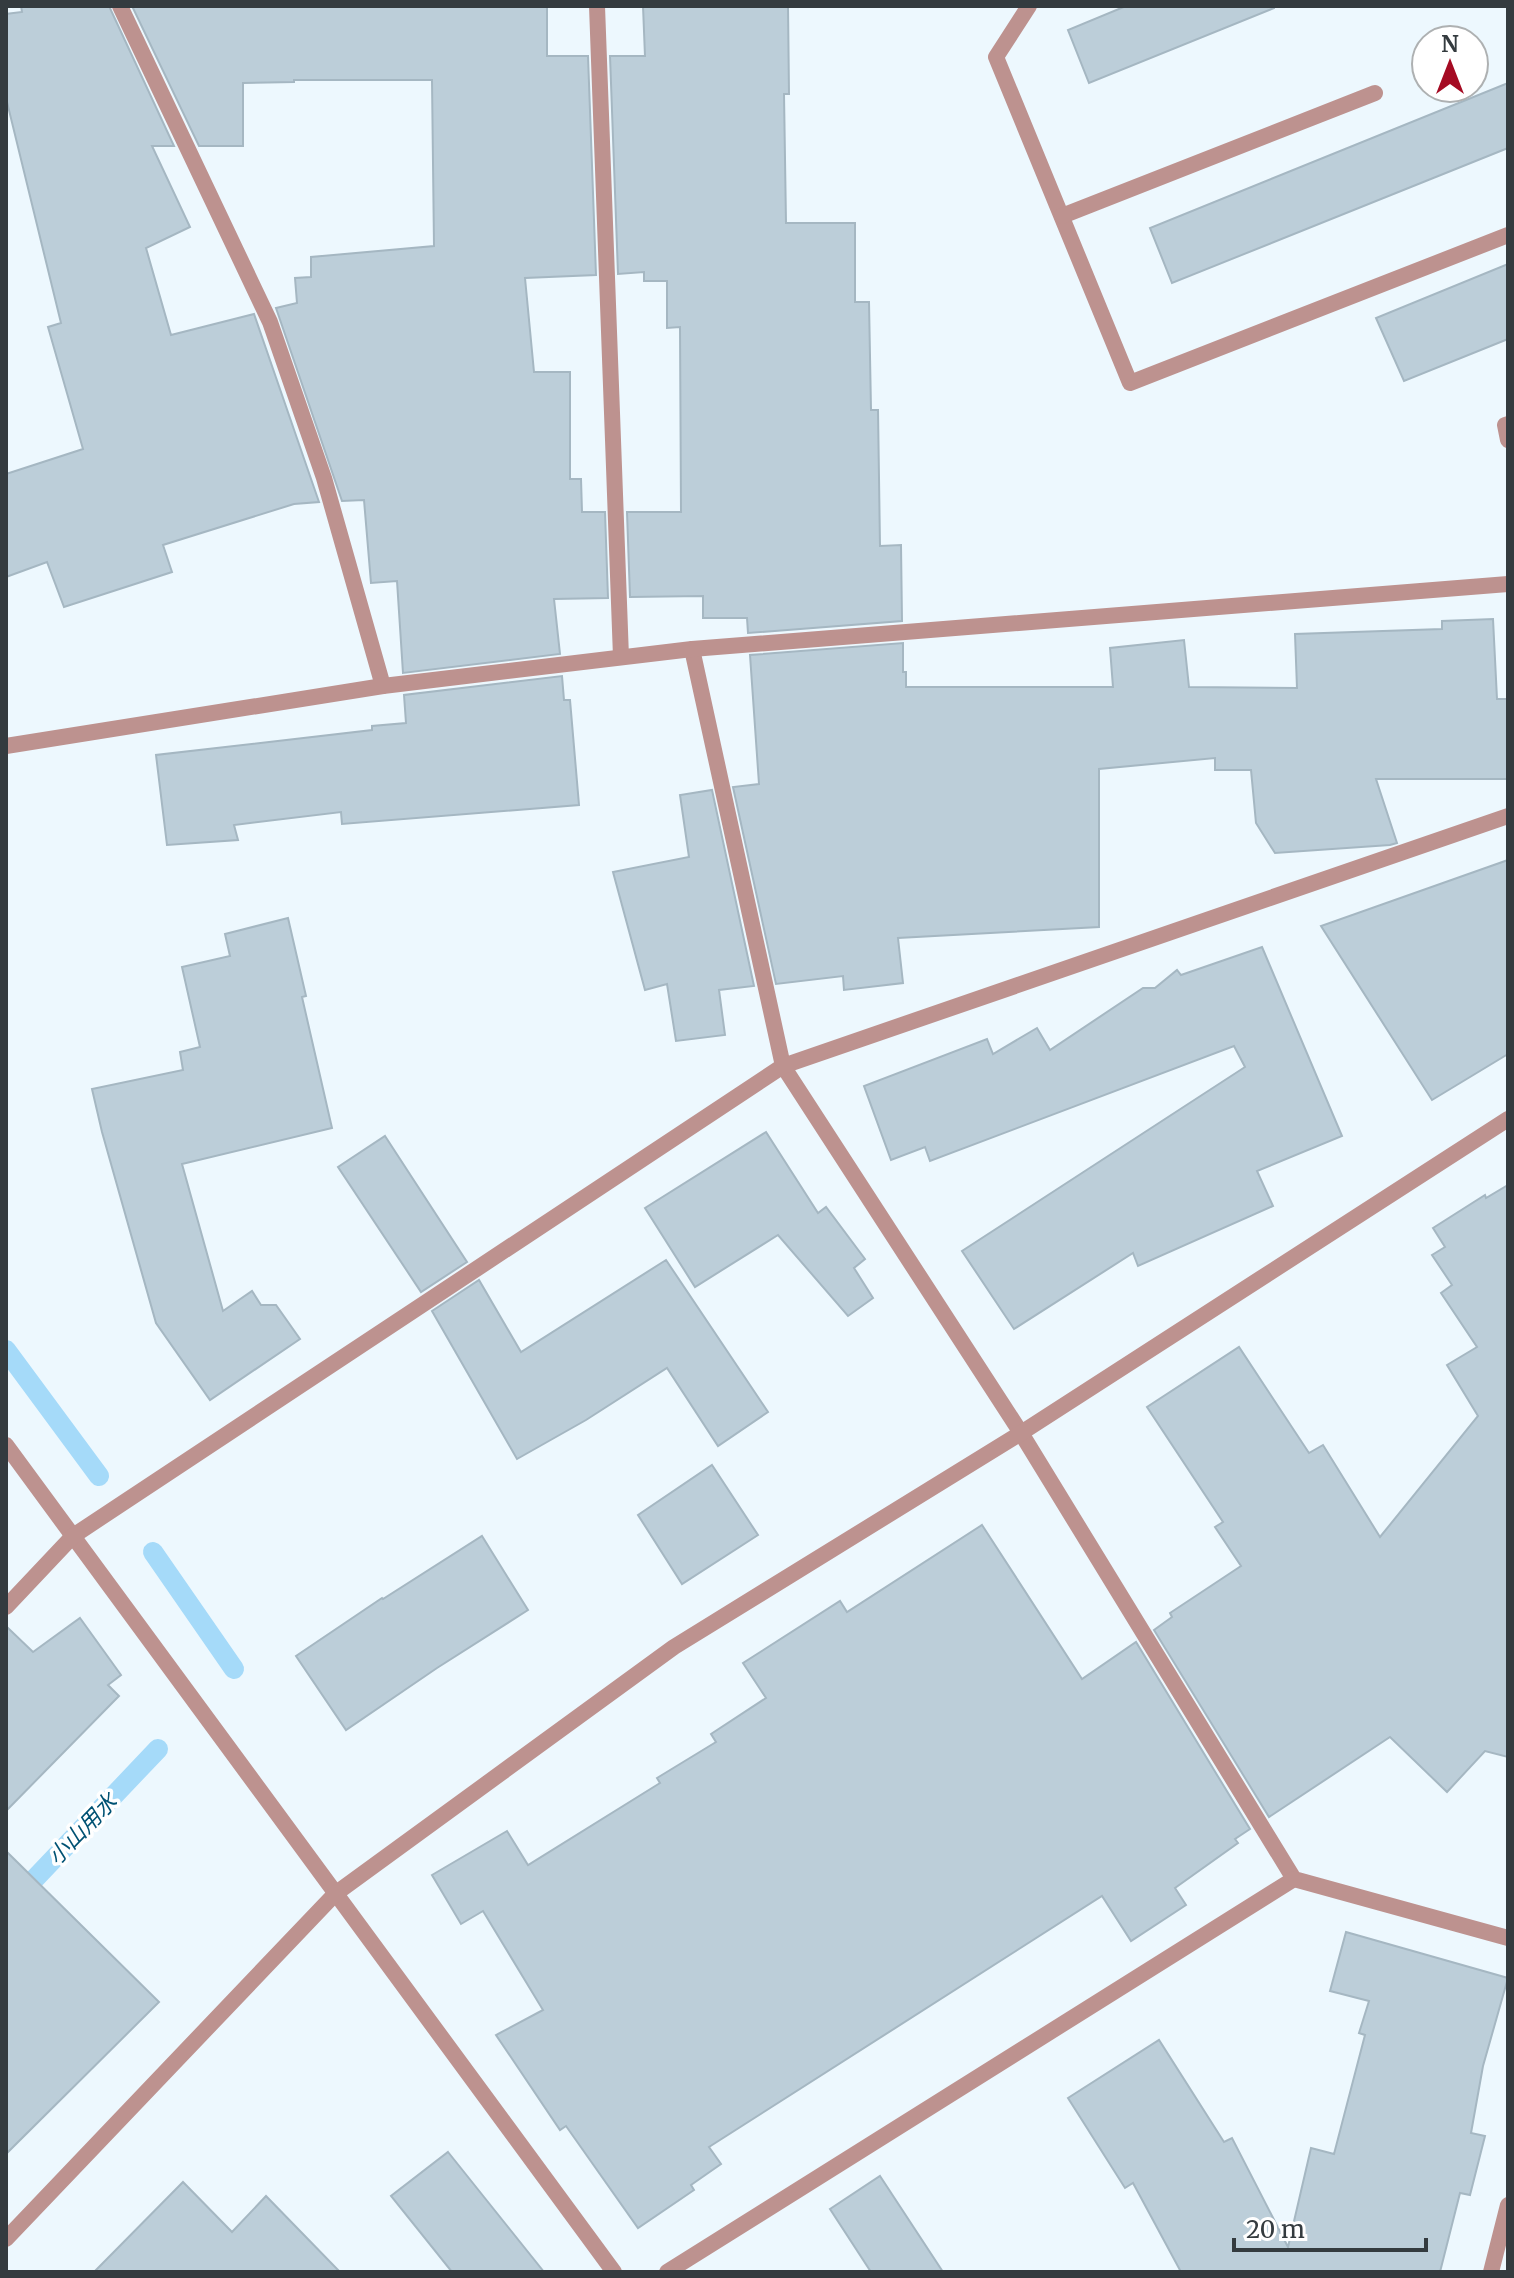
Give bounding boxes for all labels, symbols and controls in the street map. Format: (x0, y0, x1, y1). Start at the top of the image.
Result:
north arrow (1410, 24, 1490, 104)
text: N (1441, 30, 1459, 58)
water label: 小山用水 (41, 1786, 124, 1870)
scale bar (1234, 2202, 1426, 2252)
text: 20 m (1246, 2214, 1305, 2245)

